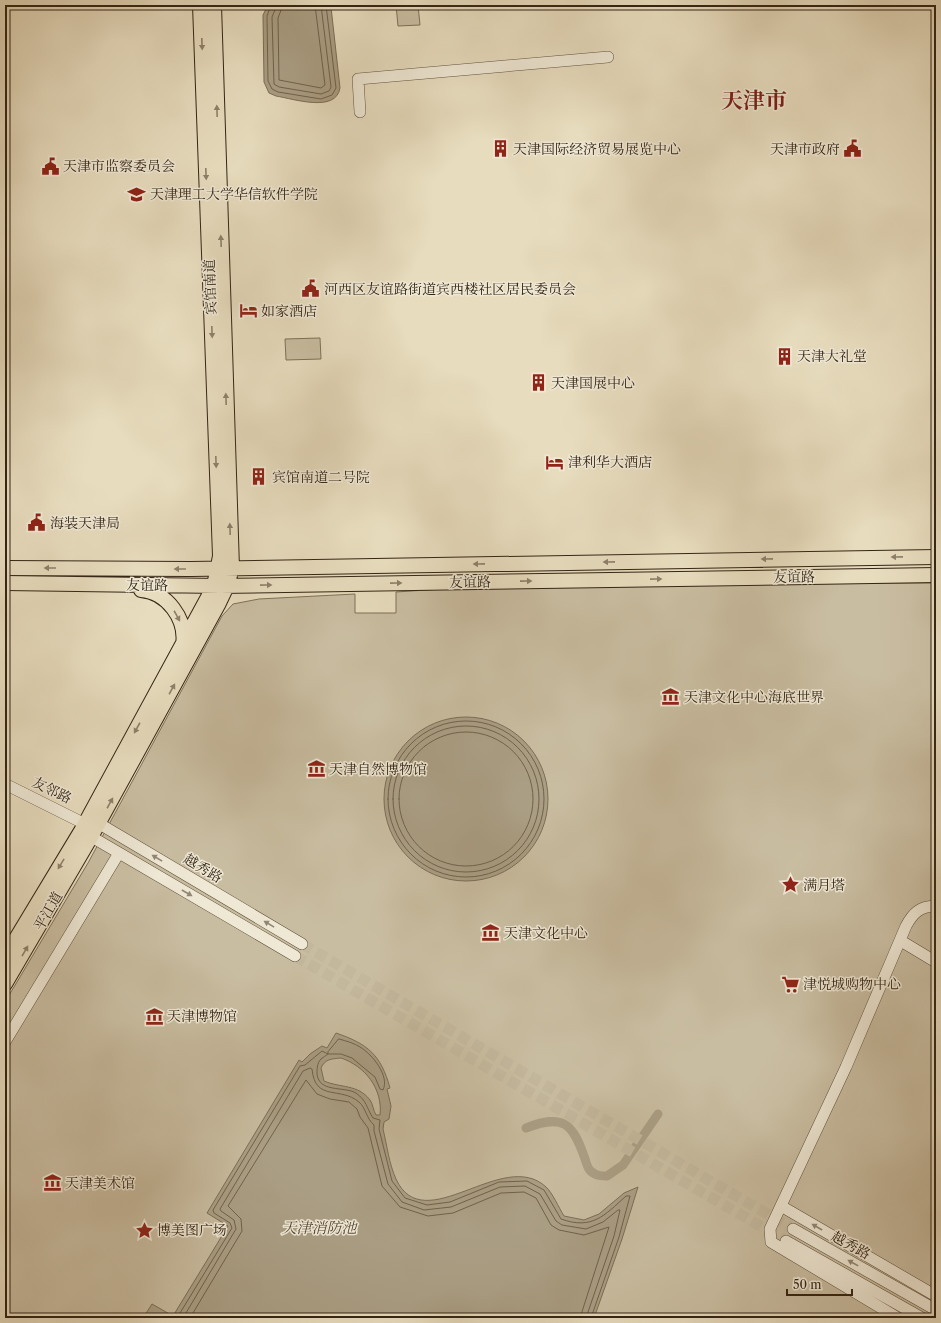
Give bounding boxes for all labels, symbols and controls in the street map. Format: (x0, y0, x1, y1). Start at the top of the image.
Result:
one-way arrow (199, 38, 205, 51)
district label: 天津市 (721, 87, 787, 114)
one-way arrow (214, 105, 221, 117)
building icon: 天津国际经济贸易展览中心 (490, 139, 510, 159)
public building icon: 天津市政府 (843, 139, 863, 159)
place label: 天津国际经济贸易展览中心 (513, 140, 681, 158)
place label: 天津市政府 (770, 140, 840, 158)
public building icon: 天津市监察委员会 (40, 156, 60, 176)
place label: 天津市监察委员会 (63, 157, 175, 175)
one-way arrow (203, 168, 210, 180)
school or university icon: 天津理工大学华信软件学院 (127, 184, 147, 204)
place label: 天津理工大学华信软件学院 (150, 185, 318, 203)
one-way arrow (218, 235, 225, 247)
street label: 宾馆南道 (200, 259, 220, 315)
public building icon: 河西区友谊路街道宾西楼社区居民委员会 (301, 279, 321, 299)
place label: 河西区友谊路街道宾西楼社区居民委员会 (324, 280, 576, 298)
hotel icon: 如家酒店 (238, 301, 258, 321)
place label: 如家酒店 (261, 302, 317, 320)
one-way arrow (209, 326, 215, 339)
building icon: 天津大礼堂 (774, 346, 794, 366)
place label: 天津大礼堂 (797, 347, 867, 365)
building icon: 天津国展中心 (528, 373, 548, 393)
place label: 天津国展中心 (551, 374, 635, 392)
one-way arrow (223, 393, 230, 405)
hotel icon: 津利华大酒店 (545, 452, 565, 472)
place label: 津利华大酒店 (568, 453, 652, 471)
one-way arrow (213, 456, 220, 468)
building icon: 宾馆南道二号院 (249, 467, 269, 487)
place label: 宾馆南道二号院 (272, 468, 370, 486)
public building icon: 海装天津局 (27, 513, 47, 533)
place label: 海装天津局 (50, 514, 120, 532)
one-way arrow (227, 523, 234, 535)
one-way arrow (891, 554, 903, 561)
one-way arrow (761, 556, 773, 563)
one-way arrow (602, 559, 615, 565)
one-way arrow (472, 561, 485, 567)
one-way arrow (43, 565, 56, 571)
one-way arrow (173, 566, 186, 572)
street label: 友谊路 (773, 568, 815, 586)
street label: 友谊路 (449, 573, 491, 591)
street label: 友谊路 (126, 576, 168, 594)
one-way arrow (650, 576, 663, 582)
one-way arrow (520, 578, 533, 584)
one-way arrow (390, 580, 403, 586)
one-way arrow (260, 582, 273, 588)
one-way arrow (174, 610, 181, 622)
one-way arrow (169, 683, 176, 695)
museum icon: 天津文化中心海底世界 (661, 687, 681, 707)
place label: 天津文化中心海底世界 (684, 688, 824, 706)
one-way arrow (134, 722, 140, 734)
museum icon: 天津自然博物馆 (306, 759, 326, 779)
place label: 天津自然博物馆 (329, 760, 427, 778)
street label: 友邻路 (29, 773, 75, 807)
one-way arrow (106, 797, 113, 809)
street label: 越秀路 (180, 849, 226, 887)
one-way arrow (151, 855, 163, 862)
one-way arrow (57, 858, 64, 870)
place icon: 满月塔 (780, 875, 800, 895)
place label: 满月塔 (803, 876, 845, 894)
street label: 平江道 (30, 888, 66, 934)
one-way arrow (181, 889, 193, 896)
one-way arrow (263, 921, 275, 928)
museum icon: 天津文化中心 (481, 923, 501, 943)
place label: 天津文化中心 (504, 924, 588, 942)
one-way arrow (21, 945, 28, 957)
supermarket icon: 津悦城购物中心 (780, 974, 800, 994)
place label: 津悦城购物中心 (803, 975, 901, 993)
museum icon: 天津博物馆 (144, 1006, 164, 1026)
place label: 天津博物馆 (167, 1007, 237, 1025)
museum icon: 天津美术馆 (42, 1173, 62, 1193)
place label: 天津美术馆 (65, 1174, 135, 1192)
water label: 天津消防池 (281, 1218, 358, 1237)
place icon: 博美图广场 (134, 1220, 154, 1240)
place label: 博美图广场 (157, 1221, 227, 1239)
one-way arrow (811, 1224, 823, 1231)
street label: 越秀路 (828, 1227, 874, 1263)
one-way arrow (847, 1260, 859, 1267)
scale bar (787, 1271, 852, 1297)
text: 50 m (793, 1277, 822, 1292)

